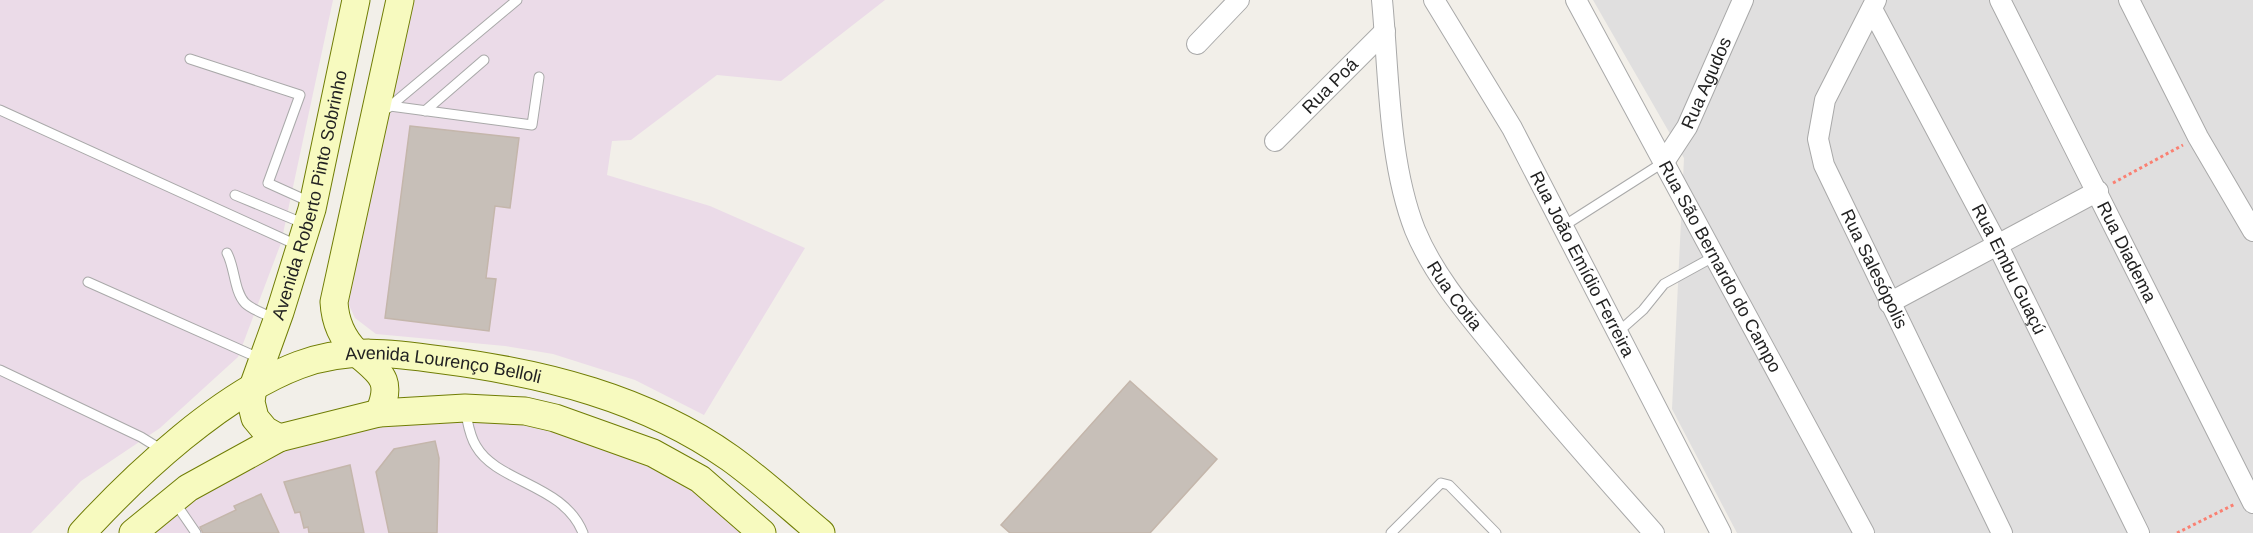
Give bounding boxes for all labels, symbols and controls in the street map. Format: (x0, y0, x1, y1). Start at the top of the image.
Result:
street label: Rua Agudos (1677, 34, 1735, 132)
street label: Rua Poá (1298, 53, 1363, 118)
street label: Avenida Roberto Pinto Sobrinho (268, 68, 351, 323)
street label: Rua São Bernardo do Campo (1655, 157, 1785, 376)
street label: Rua João Emídio Ferreira (1526, 168, 1639, 361)
street label: Rua Diadema (2093, 198, 2161, 306)
street label: Rua Embu Guaçú (1968, 201, 2050, 338)
street label: Rua Salesópolis (1837, 206, 1912, 332)
street label: Rua Cotia (1423, 258, 1487, 335)
street label: Avenida Lourenço Belloli (344, 343, 543, 387)

